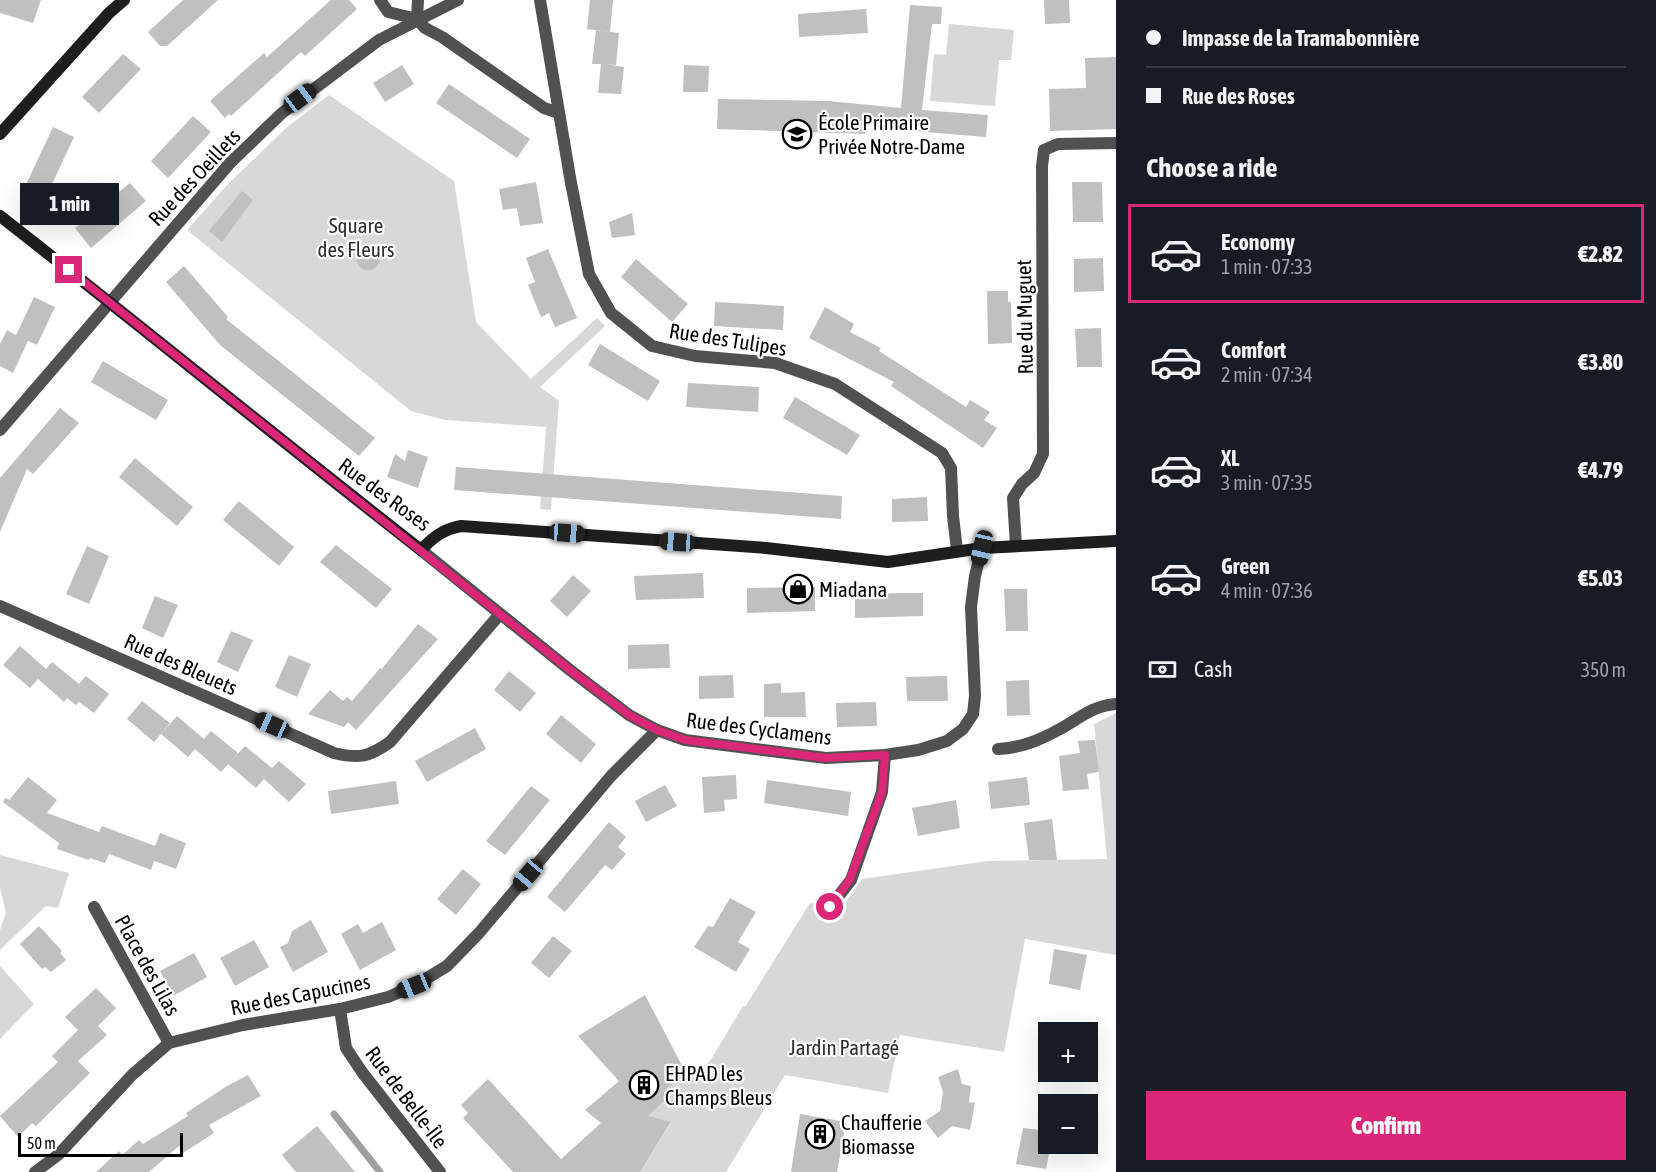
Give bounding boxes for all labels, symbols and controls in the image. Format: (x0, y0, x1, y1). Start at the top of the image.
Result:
text: Impasse de la Tramabonnière (1182, 25, 1419, 51)
car (280, 80, 320, 116)
text: Rue des Roses (1182, 83, 1295, 109)
place label: École Primaire Privée Notre-Dame (818, 110, 965, 158)
school or university icon: École Primaire Privée Notre-Dame (781, 118, 813, 150)
street label: Rue des Oeillets (143, 124, 245, 230)
text: Choose a ride (1146, 152, 1278, 183)
callout: 1 min (20, 183, 118, 225)
text: 1 min (49, 192, 90, 215)
park label: Square des Fleurs (318, 213, 394, 261)
icon: car (1149, 227, 1203, 281)
text: Economy (1221, 229, 1295, 255)
text: €2.82 (1578, 241, 1623, 267)
text: 1 min · 07:33 (1221, 255, 1313, 278)
route end (55, 256, 82, 283)
street label: Rue du Muguet (1011, 259, 1037, 375)
street label: Rue des Tulipes (668, 318, 788, 360)
icon: car (1149, 335, 1203, 389)
text: Comfort (1221, 337, 1286, 363)
text: €3.80 (1578, 349, 1623, 375)
text: 2 min · 07:34 (1221, 363, 1313, 386)
icon: car (1149, 443, 1203, 497)
text: XL (1221, 445, 1239, 471)
street label: Rue des Roses (334, 453, 436, 535)
text: €4.79 (1578, 457, 1623, 483)
text: 3 min · 07:35 (1221, 471, 1313, 494)
car (548, 523, 586, 543)
car (969, 528, 995, 568)
car (658, 532, 696, 552)
icon: car (1149, 551, 1203, 605)
text: Green (1221, 553, 1270, 579)
text: €5.03 (1578, 565, 1623, 591)
shop icon: Miadana (782, 573, 814, 605)
place label: Miadana (819, 577, 887, 601)
text: 4 min · 07:36 (1221, 579, 1313, 602)
street label: Rue des Bleuets (121, 628, 241, 700)
icon: cash (1146, 653, 1179, 686)
text: Cash (1194, 656, 1233, 682)
text: 350 m (1581, 658, 1626, 681)
street label: Rue des Cyclamens (685, 707, 833, 749)
car (252, 709, 292, 741)
car (510, 855, 546, 895)
route start (816, 893, 843, 920)
street label: Place des Lilas (111, 911, 185, 1019)
street label: Rue des Capucines (228, 969, 372, 1019)
car (394, 971, 434, 1001)
map controls (1038, 1022, 1098, 1154)
button: + (1038, 1022, 1098, 1082)
park label: Jardin Partagé (789, 1035, 899, 1059)
street label: Rue de Belle-Île (361, 1042, 453, 1152)
place label: EHPAD les Champs Bleus (665, 1061, 772, 1109)
building icon: EHPAD les Champs Bleus (628, 1069, 660, 1101)
button: Confirm (1146, 1091, 1626, 1160)
button: − (1038, 1094, 1098, 1154)
place label: Chaufferie Biomasse (841, 1110, 922, 1158)
building icon: Chaufferie Biomasse (804, 1118, 836, 1150)
scale bar (18, 1130, 183, 1158)
text: 50 m (27, 1134, 56, 1152)

